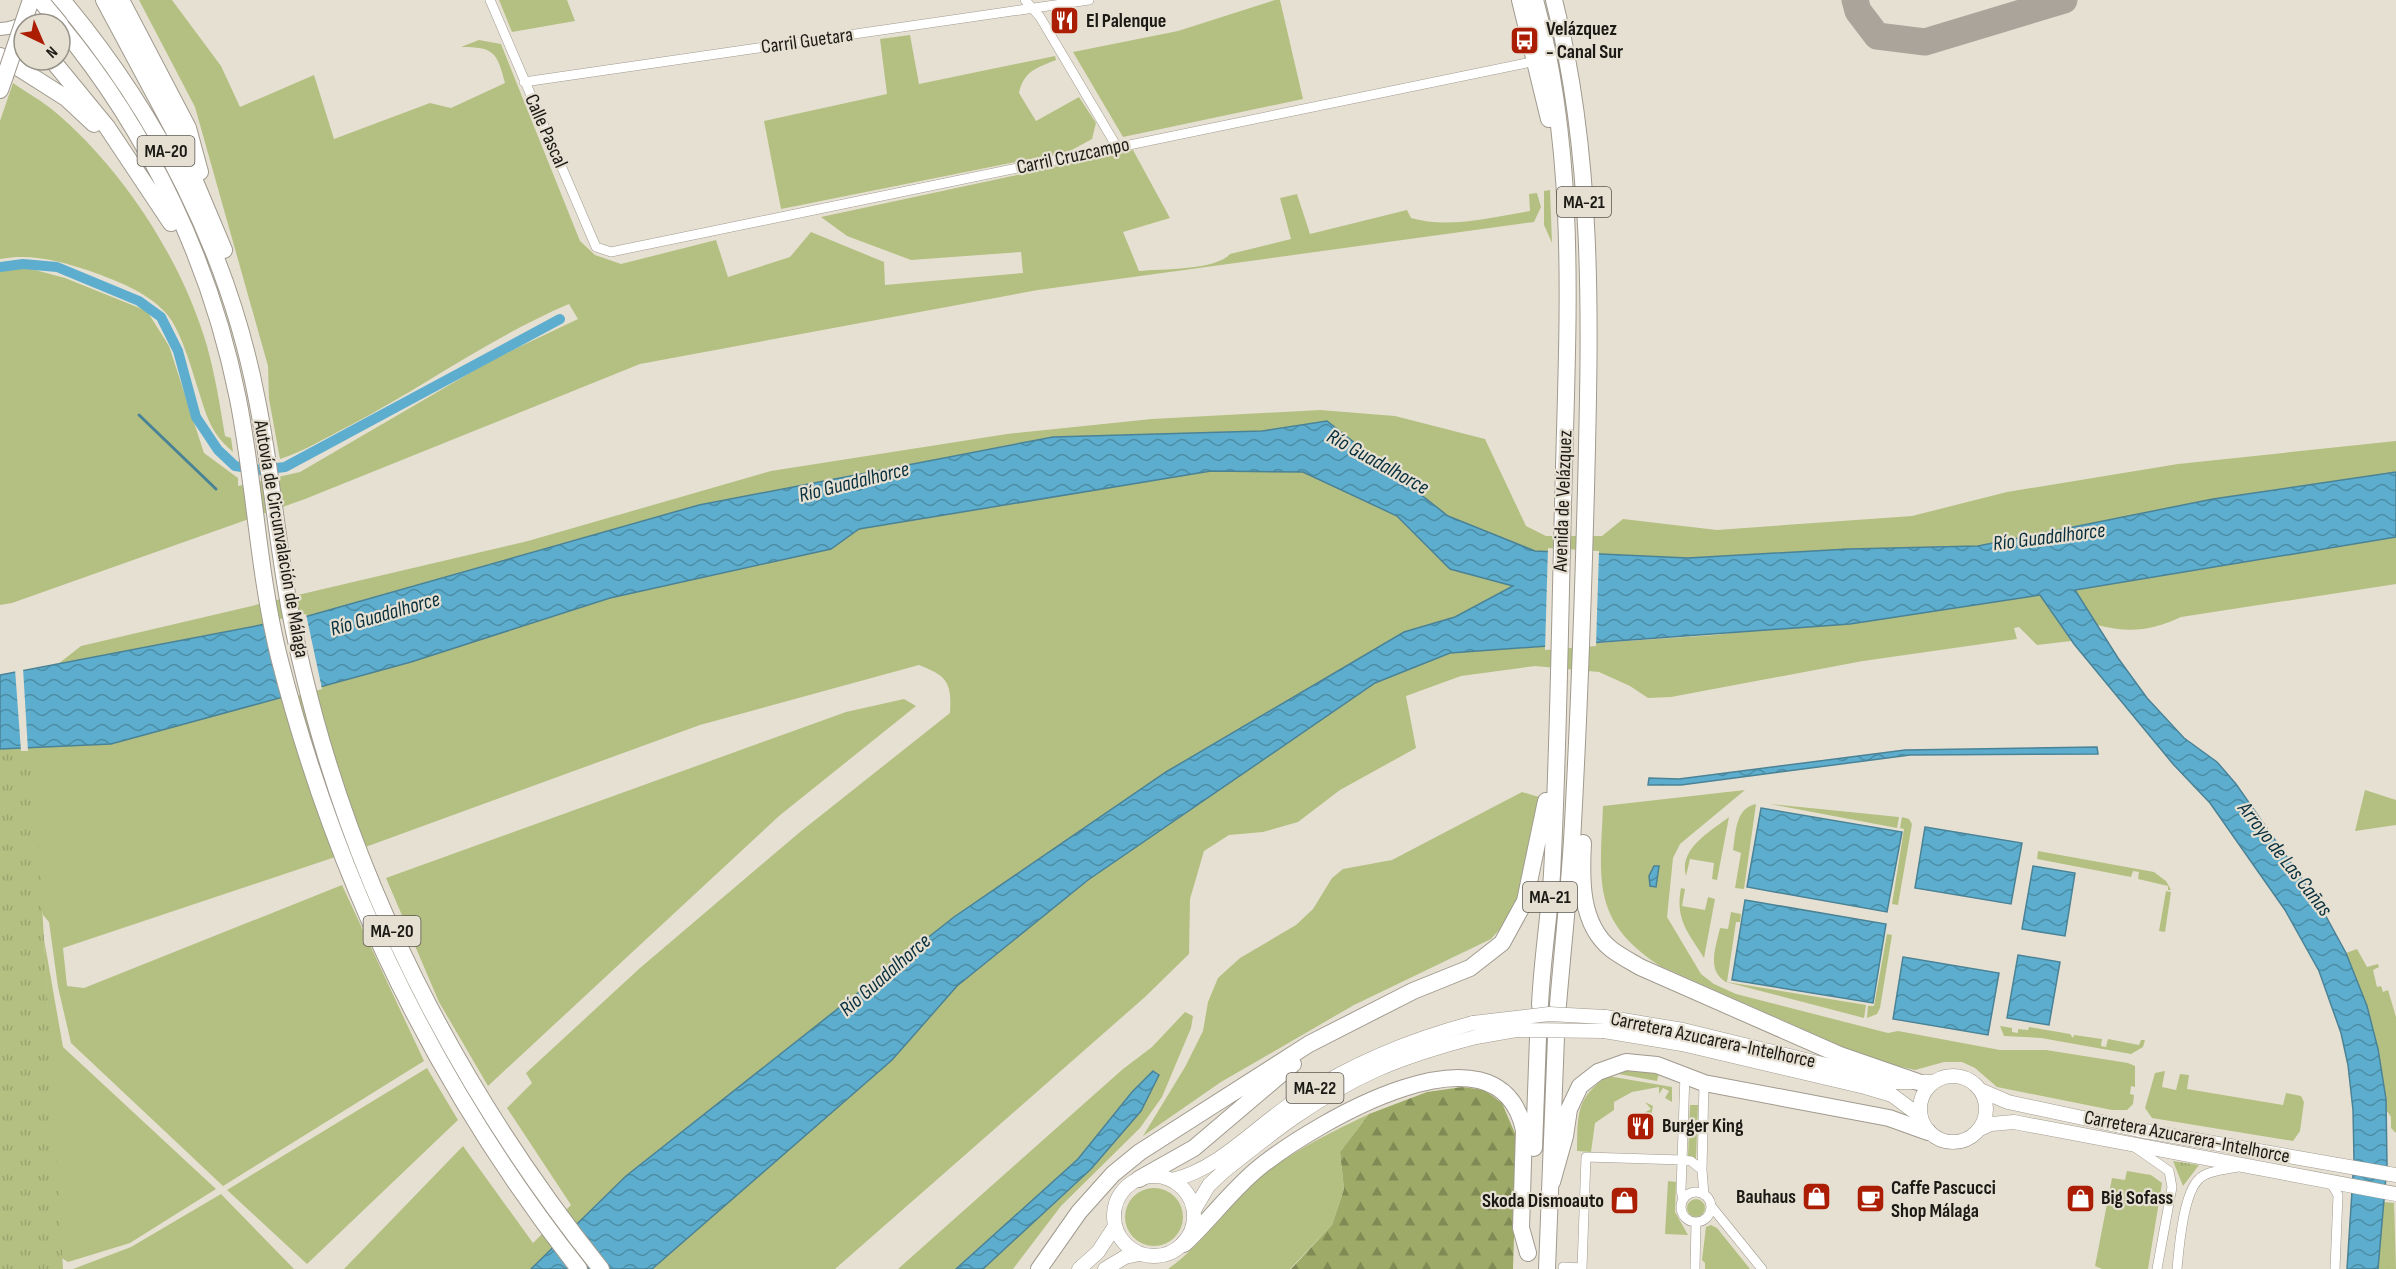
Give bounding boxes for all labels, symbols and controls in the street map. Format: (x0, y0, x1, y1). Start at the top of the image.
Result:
restaurant icon: El Palenque (1049, 5, 1081, 37)
place label: El Palenque (1086, 9, 1166, 33)
north arrow (12, 12, 72, 72)
place label: Velázquez - Canal Sur (1546, 17, 1623, 64)
street label: Carril Guetara (760, 23, 854, 59)
bus stop icon: Velázquez - Canal Sur (1509, 25, 1541, 57)
text: N (42, 42, 61, 62)
street label: Calle Pascal (519, 91, 573, 171)
street label: Carril Cruzcampo (1014, 132, 1132, 180)
road number: MA-20 (138, 136, 195, 166)
road number: MA-21 (1557, 187, 1611, 217)
street label: Autovía de Circunvalación de Málaga (248, 417, 314, 660)
water label: Río Guadalhorce (1323, 424, 1433, 500)
street label: Avenida de Velázquez (1549, 430, 1577, 573)
water label: Río Guadalhorce (796, 456, 912, 508)
water label: Río Guadalhorce (1991, 518, 2107, 556)
water label: Río Guadalhorce (327, 586, 443, 642)
water label: Arroyo de Las Cañas (2232, 796, 2338, 922)
road number: MA-21 (1523, 882, 1577, 912)
road number: MA-20 (364, 916, 420, 946)
water label: Río Guadalhorce (834, 929, 936, 1021)
street label: Carretera Azucarera-Intelhorce (1608, 1007, 1818, 1073)
road number: MA-22 (1286, 1073, 1344, 1103)
street label: Carretera Azucarera-Intelhorce (2082, 1105, 2292, 1169)
restaurant icon: Burger King (1625, 1110, 1657, 1142)
place label: Burger King (1662, 1114, 1744, 1138)
place label: Caffe Pascucci Shop Málaga (1891, 1176, 1996, 1223)
shop icon: Bauhaus (1801, 1181, 1833, 1213)
shop icon: Big Sofass (2064, 1182, 2096, 1214)
cafe icon: Caffe Pascucci Shop Málaga (1854, 1183, 1886, 1215)
shop icon: Skoda Dismoauto (1609, 1185, 1641, 1217)
place label: Bauhaus (1736, 1185, 1796, 1209)
place label: Big Sofass (2101, 1186, 2174, 1210)
place label: Skoda Dismoauto (1482, 1189, 1604, 1213)

